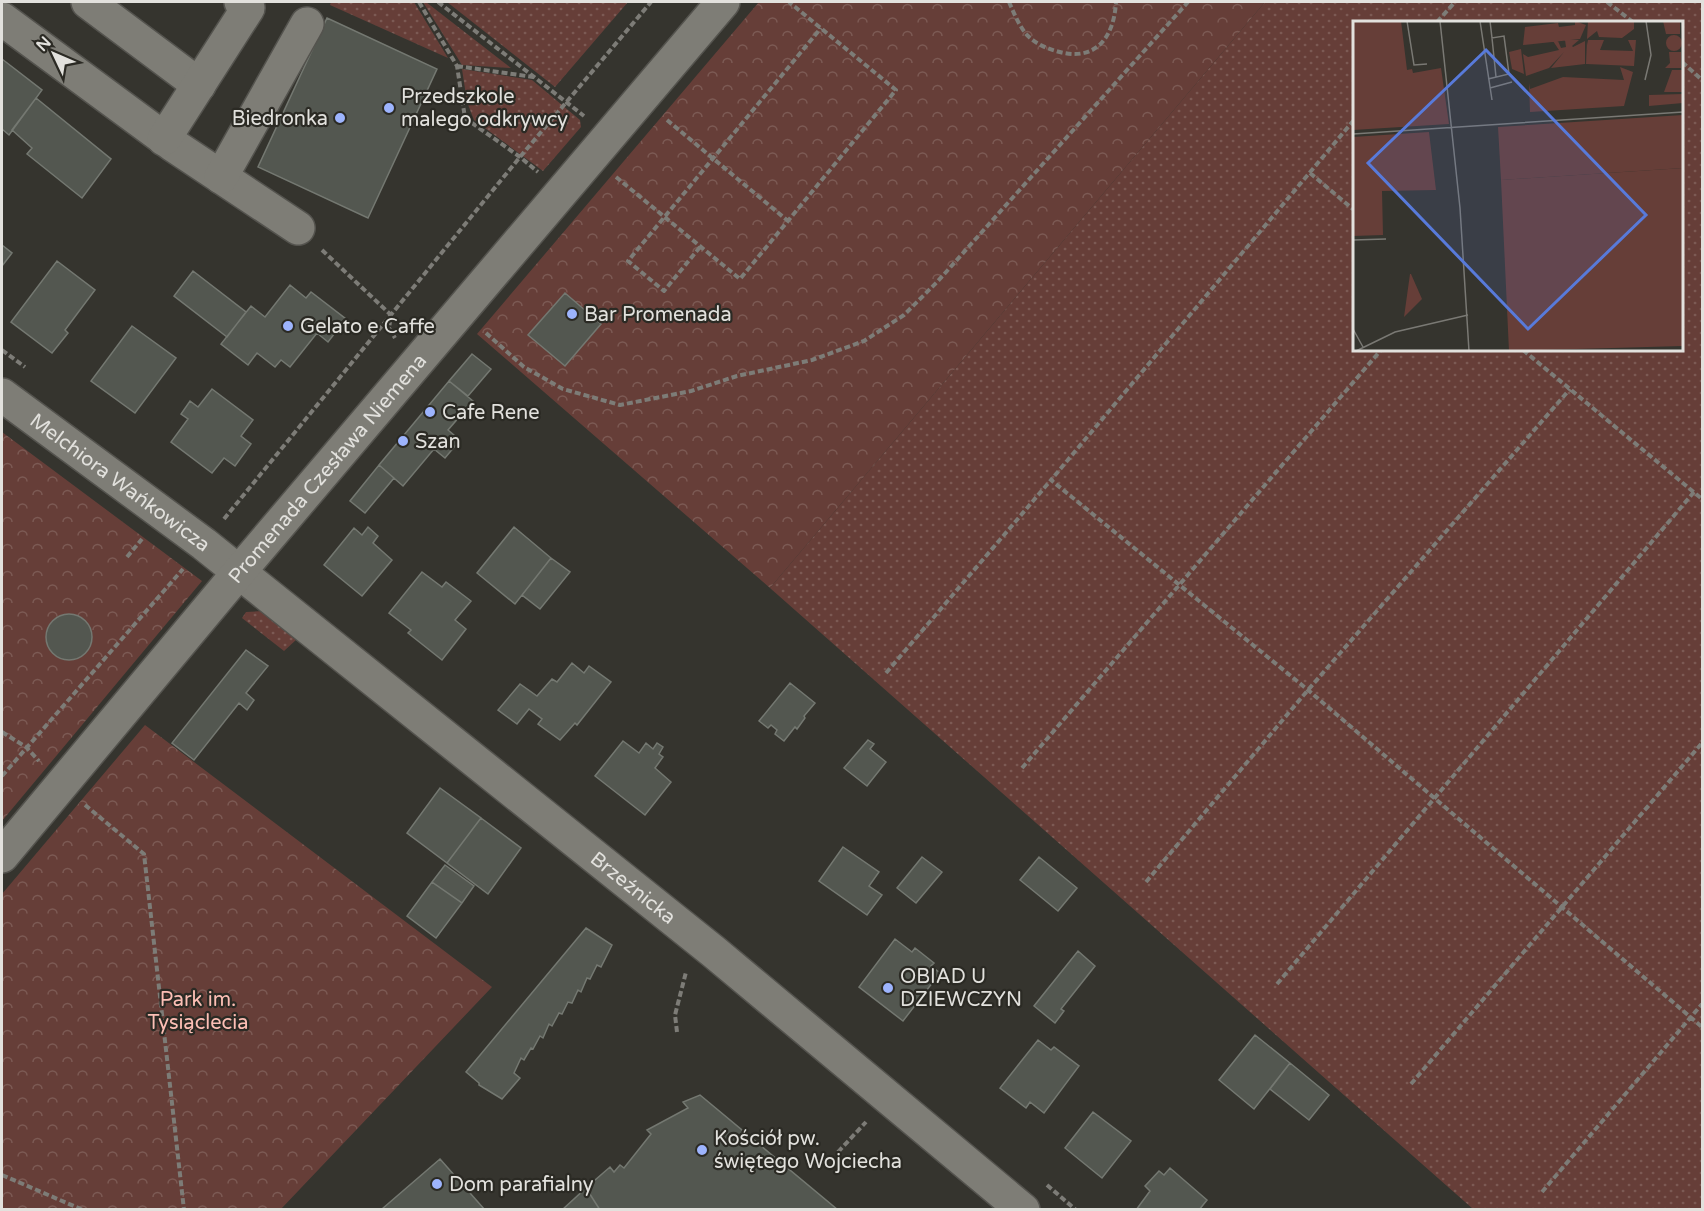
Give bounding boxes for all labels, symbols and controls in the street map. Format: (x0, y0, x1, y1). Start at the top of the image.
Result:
inset map (1353, 21, 1683, 351)
north arrow (24, 24, 84, 84)
text: N (32, 33, 56, 56)
place label: Przedszkole malego odkrywcy (401, 85, 568, 132)
marker: Przedszkole malego odkrywcy (382, 101, 396, 115)
place label: Biedronka (232, 107, 328, 131)
marker: Biedronka (333, 111, 347, 125)
place label: Bar Promenada (584, 303, 732, 327)
marker: Bar Promenada (565, 307, 579, 321)
place label: Gelato e Caffe (300, 315, 435, 339)
marker: Gelato e Caffe (281, 319, 295, 333)
street label: Promenada Czesława Niemena (224, 349, 432, 589)
place label: Cafe Rene (442, 401, 540, 425)
marker: Cafe Rene (423, 405, 437, 419)
street label: Melchiora Wańkowicza (25, 409, 214, 557)
place label: Szan (415, 430, 461, 454)
marker: Szan (396, 434, 410, 448)
street label: Brzeźnicka (585, 847, 680, 930)
place label: OBIAD U DZIEWCZYN (900, 965, 1022, 1012)
marker: OBIAD U DZIEWCZYN (881, 981, 895, 995)
park label: Park im. Tysiąclecia (148, 988, 249, 1035)
place label: Kościół pw. świętego Wojciecha (714, 1127, 902, 1174)
marker: Kościół pw. świętego Wojciecha (695, 1143, 709, 1157)
place label: Dom parafialny (449, 1173, 594, 1197)
marker: Dom parafialny (430, 1177, 444, 1191)

